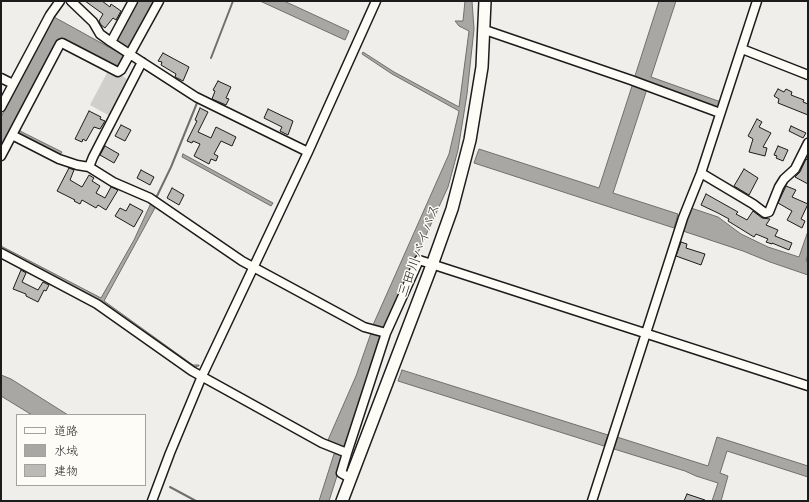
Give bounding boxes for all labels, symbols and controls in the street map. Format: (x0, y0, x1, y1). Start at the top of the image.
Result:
street label: 三田川バイパス (395, 202, 445, 300)
legend (16, 414, 146, 486)
text: 道路 (54, 424, 78, 440)
text: 水域 (54, 444, 78, 460)
text: 建物 (54, 464, 78, 480)

